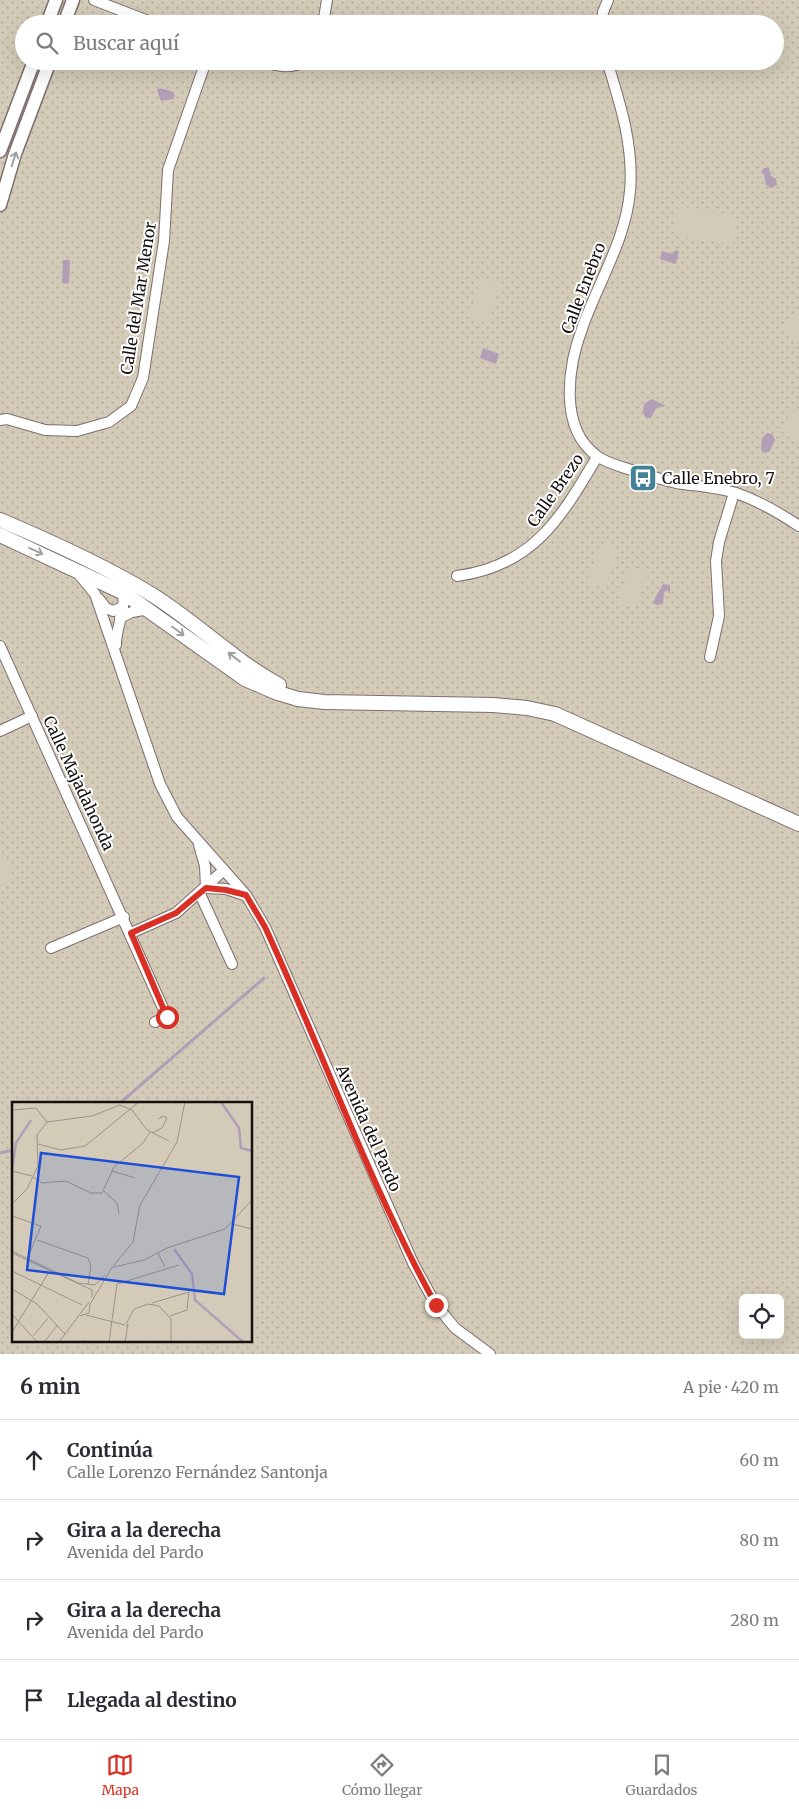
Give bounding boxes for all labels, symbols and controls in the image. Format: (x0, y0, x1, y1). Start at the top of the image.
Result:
search box (15, 15, 784, 70)
icon: search (33, 29, 61, 57)
text: Buscar aquí (73, 31, 179, 55)
one-way arrow (10, 151, 19, 167)
street label: Calle del Mar Menor (116, 220, 160, 376)
street label: Calle Enebro (556, 240, 610, 336)
street label: Calle Brezo (522, 449, 588, 531)
bus stop icon: Calle Enebro, 7 (628, 463, 658, 493)
place label: Calle Enebro, 7 (662, 468, 775, 488)
one-way arrow (28, 547, 43, 557)
one-way arrow (171, 626, 184, 637)
one-way arrow (228, 651, 241, 662)
street label: Calle Majadahonda (39, 713, 119, 854)
route start (156, 1006, 179, 1029)
street label: Avenida del Pardo (332, 1061, 406, 1194)
inset map (12, 1102, 252, 1342)
route end (425, 1294, 448, 1317)
map controls (739, 1294, 784, 1339)
button: locate (739, 1294, 784, 1339)
text: 6 min (20, 1373, 80, 1400)
text: A pie · 420 m (683, 1377, 779, 1397)
text: Continúa (67, 1438, 153, 1462)
icon: ahead (20, 1446, 48, 1474)
text: 60 m (739, 1450, 779, 1470)
text: Calle Lorenzo Fernández Santonja (67, 1462, 328, 1482)
text: Gira a la derecha (67, 1518, 221, 1542)
icon: right (20, 1526, 48, 1554)
text: 80 m (740, 1530, 779, 1550)
text: Avenida del Pardo (67, 1542, 204, 1562)
text: Gira a la derecha (67, 1598, 221, 1622)
icon: right (20, 1606, 48, 1634)
text: 280 m (730, 1610, 779, 1630)
text: Avenida del Pardo (67, 1622, 204, 1642)
icon: arrive (20, 1686, 48, 1714)
text: Llegada al destino (67, 1688, 237, 1712)
tab: Mapa (101, 1751, 139, 1799)
tab: Cómo llegar (342, 1751, 423, 1799)
tab: Guardados (626, 1751, 698, 1799)

